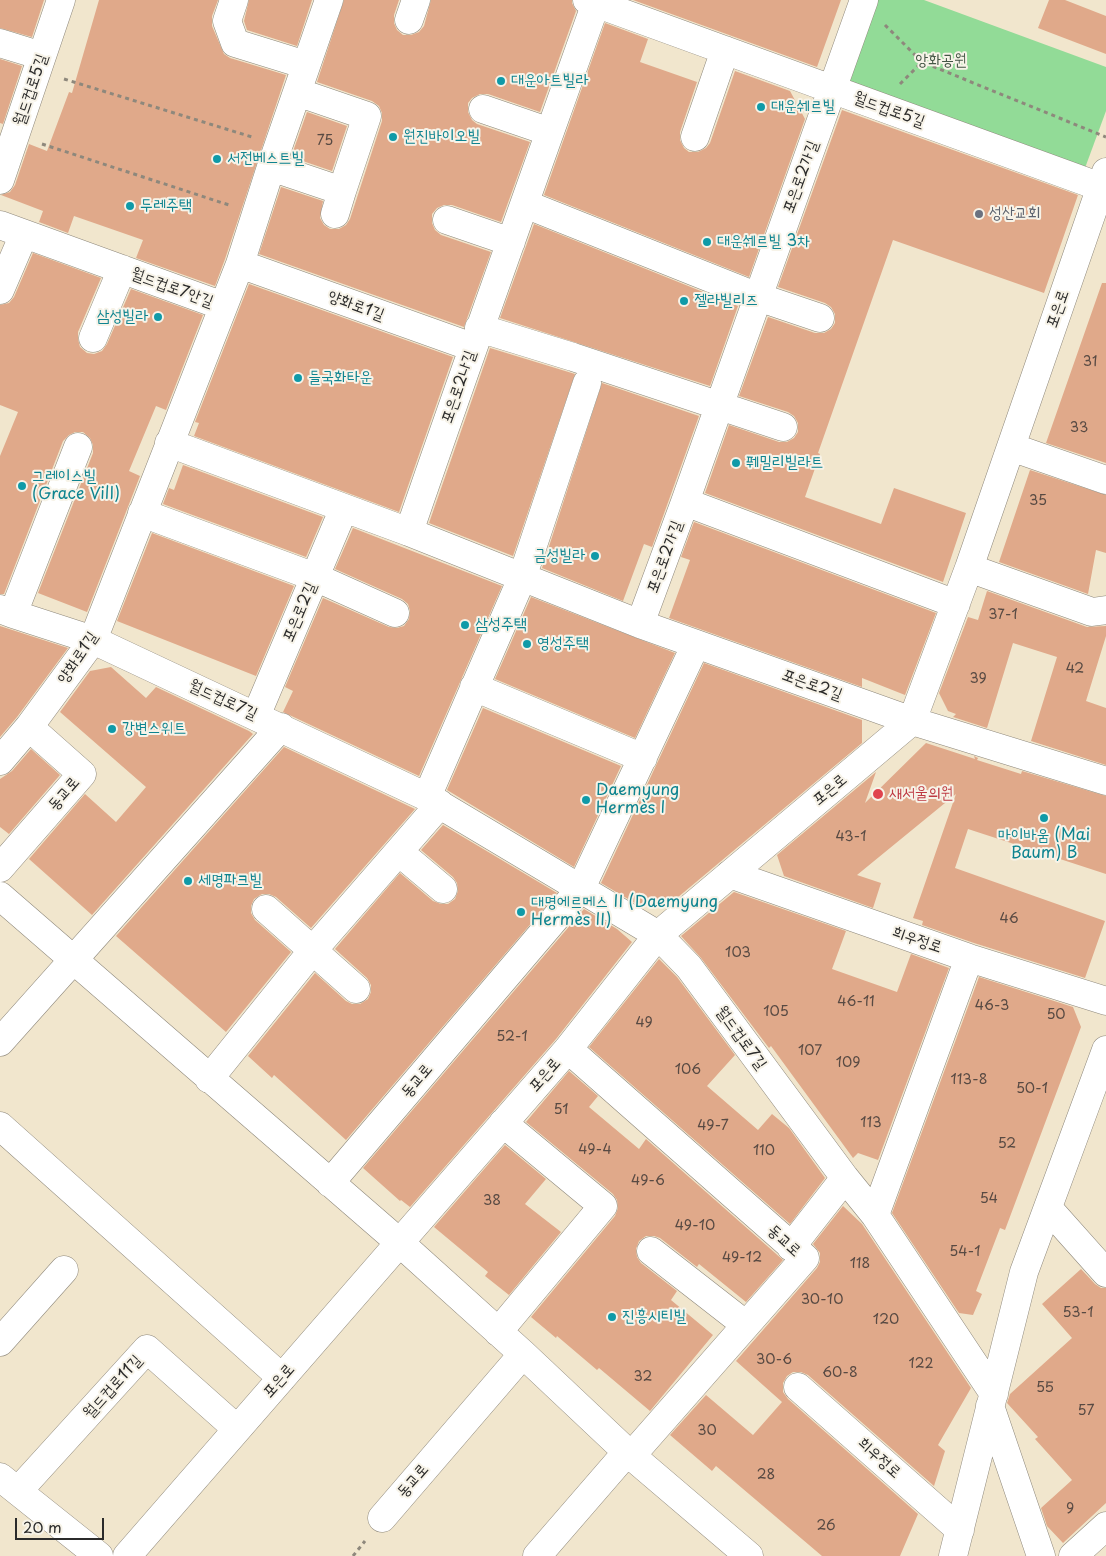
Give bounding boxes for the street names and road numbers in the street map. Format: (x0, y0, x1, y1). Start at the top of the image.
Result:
street label: 월드컵로5길 (10, 52, 52, 128)
street label: 월드컵로5길 (851, 88, 927, 132)
street label: 포은로2가길 (779, 138, 823, 216)
street label: 월드컵로7안길 (128, 264, 216, 312)
street label: 양화로1길 (325, 287, 387, 325)
street label: 포은로 (1043, 288, 1073, 330)
street label: 포은로2나길 (438, 348, 480, 426)
street label: 포은로2가길 (643, 518, 687, 596)
street label: 포은로2길 (279, 579, 321, 645)
street label: 양화로1길 (54, 628, 102, 688)
street label: 포은로2길 (779, 665, 845, 705)
street label: 월드컵로7길 (186, 676, 260, 724)
street label: 포은로 (809, 770, 851, 810)
street label: 동교로 (44, 773, 84, 815)
street label: 희우정로 (890, 923, 944, 957)
street label: 월드컵로7길 (712, 1003, 770, 1073)
street label: 포은로 (525, 1054, 565, 1096)
street label: 동교로 (397, 1060, 437, 1102)
street label: 동교로 (763, 1221, 805, 1261)
street label: 월드컵로11길 (80, 1351, 146, 1423)
street label: 포은로 (259, 1360, 299, 1402)
street label: 희우정로 (853, 1434, 905, 1482)
street label: 동교로 (393, 1460, 433, 1502)

